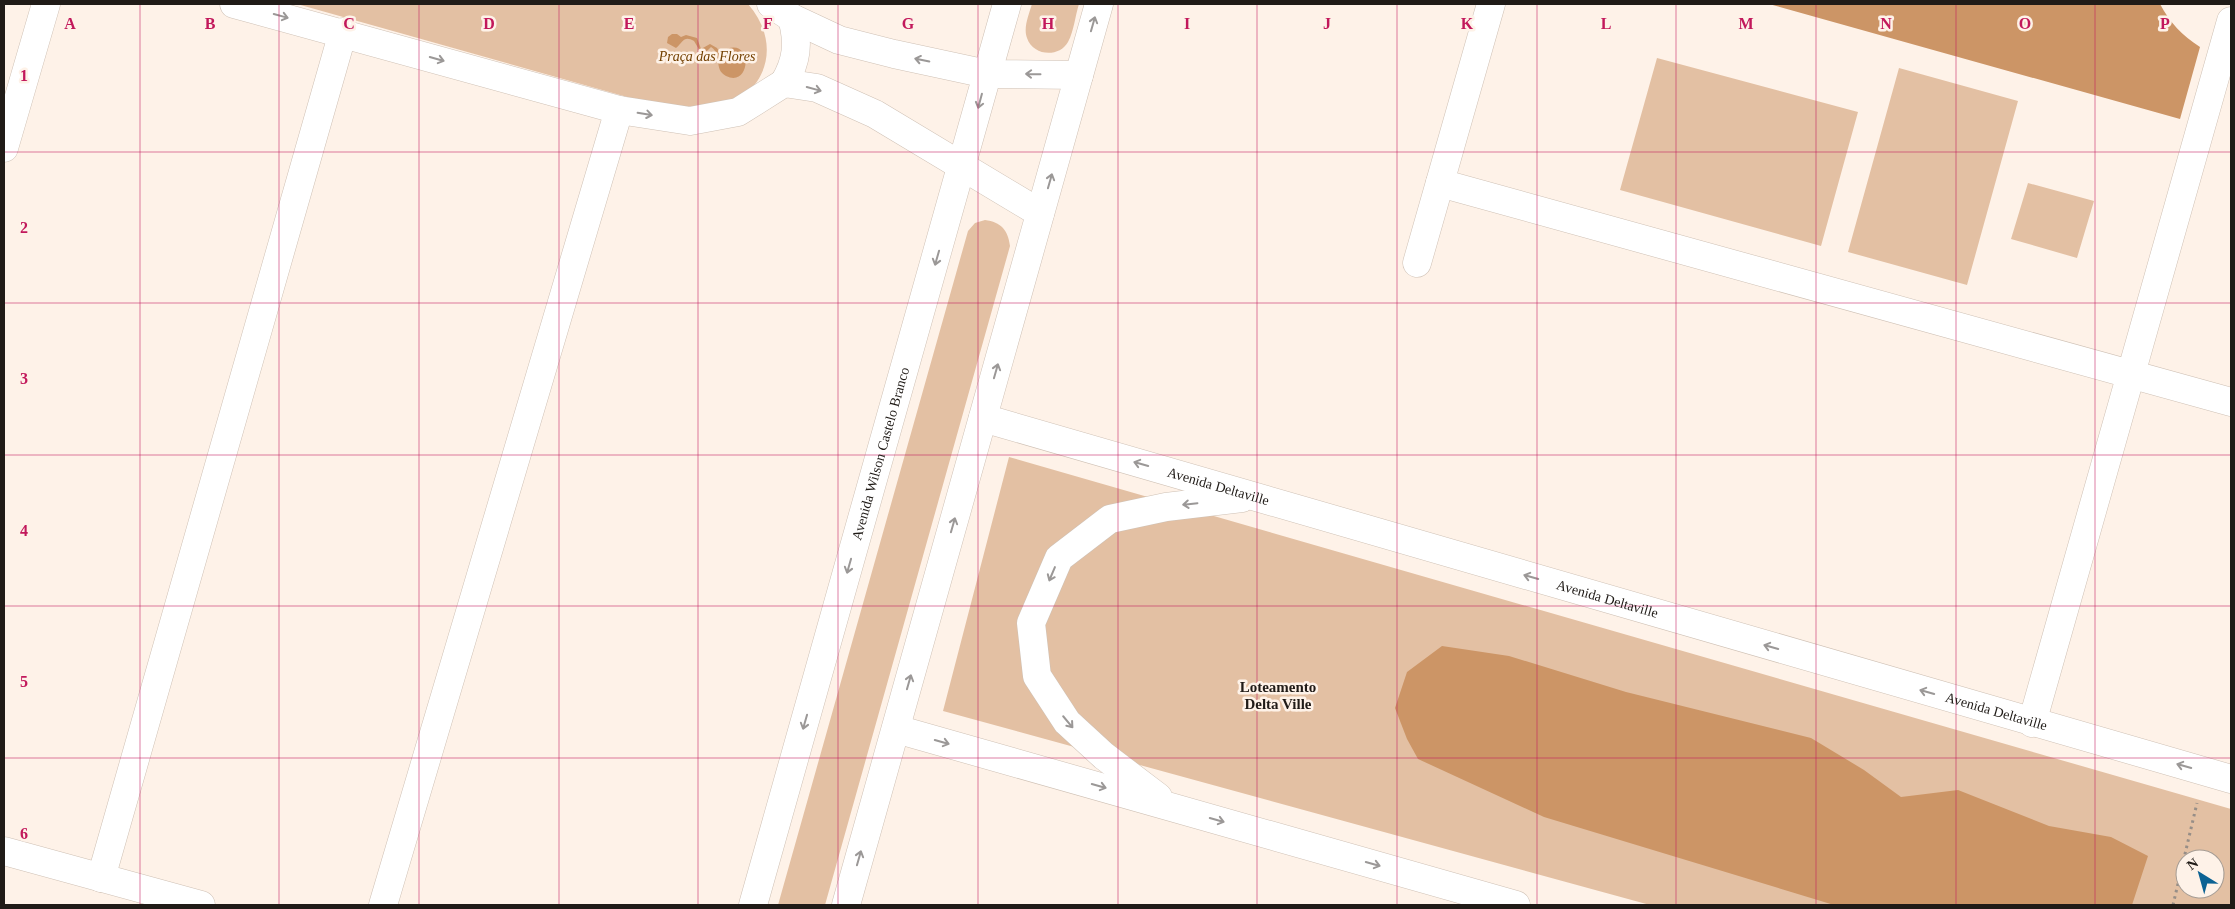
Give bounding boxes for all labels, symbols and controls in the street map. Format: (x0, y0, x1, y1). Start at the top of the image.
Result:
one-way arrow (272, 12, 288, 21)
text: A (64, 15, 76, 32)
text: B (205, 15, 216, 32)
text: C (343, 15, 355, 32)
text: D (483, 15, 495, 32)
text: E (624, 15, 634, 32)
text: F (763, 15, 773, 32)
text: G (902, 15, 915, 32)
text: H (1042, 15, 1055, 32)
text: I (1184, 15, 1190, 32)
text: J (1323, 15, 1331, 32)
text: K (1461, 15, 1474, 32)
text: L (1601, 15, 1611, 32)
text: M (1738, 15, 1754, 32)
text: N (1880, 15, 1892, 32)
text: O (2019, 15, 2031, 32)
text: P (2160, 15, 2170, 32)
one-way arrow (1089, 17, 1099, 33)
park label: Praça das Flores (658, 49, 756, 64)
one-way arrow (429, 55, 445, 64)
one-way arrow (915, 55, 931, 64)
text: 1 (20, 67, 28, 84)
one-way arrow (1025, 69, 1042, 79)
one-way arrow (806, 84, 822, 94)
one-way arrow (974, 93, 984, 109)
one-way arrow (637, 109, 653, 119)
one-way arrow (1045, 173, 1055, 189)
text: 2 (20, 219, 28, 236)
one-way arrow (931, 249, 941, 265)
one-way arrow (992, 363, 1002, 379)
street label: Avenida Wilson Castelo Branco (849, 366, 912, 542)
text: 3 (20, 370, 28, 387)
one-way arrow (1134, 458, 1150, 468)
street label: Avenida Deltaville (1166, 465, 1271, 508)
one-way arrow (1182, 499, 1198, 509)
one-way arrow (948, 518, 958, 534)
text: 4 (20, 522, 28, 539)
one-way arrow (844, 557, 854, 573)
one-way arrow (1047, 566, 1057, 581)
one-way arrow (1523, 571, 1539, 581)
street label: Avenida Deltaville (1555, 577, 1660, 621)
one-way arrow (1763, 641, 1779, 651)
text: 5 (20, 673, 28, 690)
one-way arrow (904, 674, 914, 690)
district label: Loteamento Delta Ville (1240, 679, 1316, 712)
one-way arrow (1920, 687, 1936, 697)
street label: Avenida Deltaville (1944, 690, 2049, 733)
one-way arrow (800, 714, 810, 730)
one-way arrow (1063, 715, 1074, 728)
one-way arrow (934, 738, 950, 748)
one-way arrow (2177, 760, 2193, 770)
one-way arrow (1090, 782, 1106, 792)
one-way arrow (1208, 815, 1224, 825)
text: 6 (20, 825, 28, 842)
north arrow (2175, 849, 2225, 899)
one-way arrow (855, 851, 865, 867)
text: N (2184, 855, 2201, 873)
one-way arrow (1365, 860, 1381, 870)

